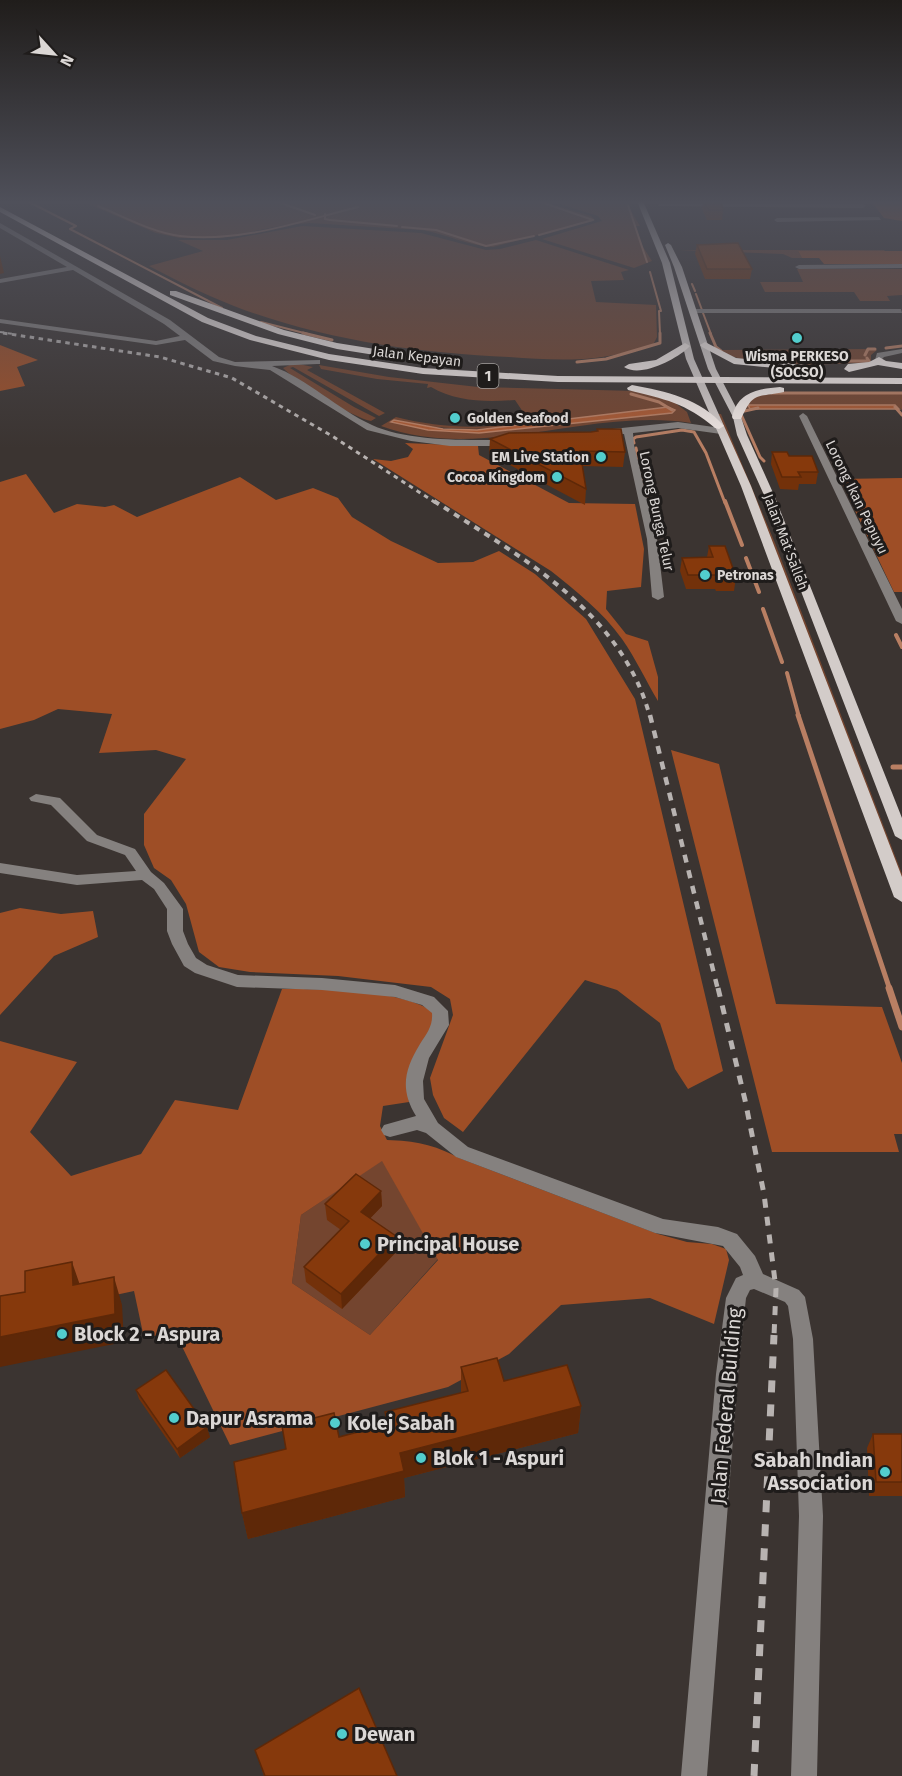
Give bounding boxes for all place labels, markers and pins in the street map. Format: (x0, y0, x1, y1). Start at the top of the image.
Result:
marker: Wisma PERKESO (SOCSO) (790, 331, 804, 345)
place label: Wisma PERKESO (SOCSO) (745, 348, 849, 381)
place label: Golden Seafood (467, 410, 569, 427)
marker: Golden Seafood (448, 411, 462, 425)
place label: EM Live Station (492, 449, 589, 466)
marker: EM Live Station (594, 450, 608, 464)
place label: Cocoa Kingdom (447, 469, 545, 486)
marker: Cocoa Kingdom (550, 470, 564, 484)
place label: Petronas (717, 567, 774, 584)
marker: Petronas (698, 568, 712, 582)
place label: Principal House (377, 1232, 519, 1256)
marker: Principal House (358, 1237, 372, 1251)
place label: Block 2 - Aspura (74, 1322, 220, 1346)
marker: Block 2 - Aspura (55, 1327, 69, 1341)
place label: Dapur Asrama (186, 1406, 314, 1430)
marker: Dapur Asrama (167, 1411, 181, 1425)
place label: Kolej Sabah (347, 1411, 455, 1435)
marker: Kolej Sabah (328, 1416, 342, 1430)
place label: Blok 1 - Aspuri (433, 1446, 564, 1470)
place label: Sabah Indian Association (754, 1448, 873, 1495)
marker: Blok 1 - Aspuri (414, 1451, 428, 1465)
marker: Sabah Indian Association (878, 1465, 892, 1479)
place label: Dewan (354, 1722, 415, 1746)
marker: Dewan (335, 1727, 349, 1741)

